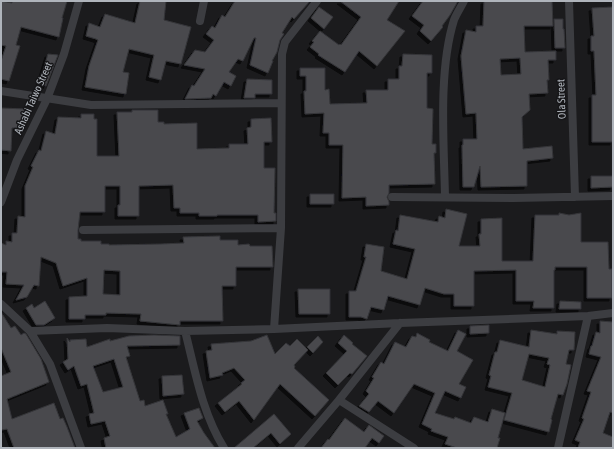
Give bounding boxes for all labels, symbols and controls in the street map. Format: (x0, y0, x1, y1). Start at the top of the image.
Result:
street label: Ashabi Taiwo Street (12, 60, 54, 136)
street label: Ola Street (554, 79, 568, 119)

